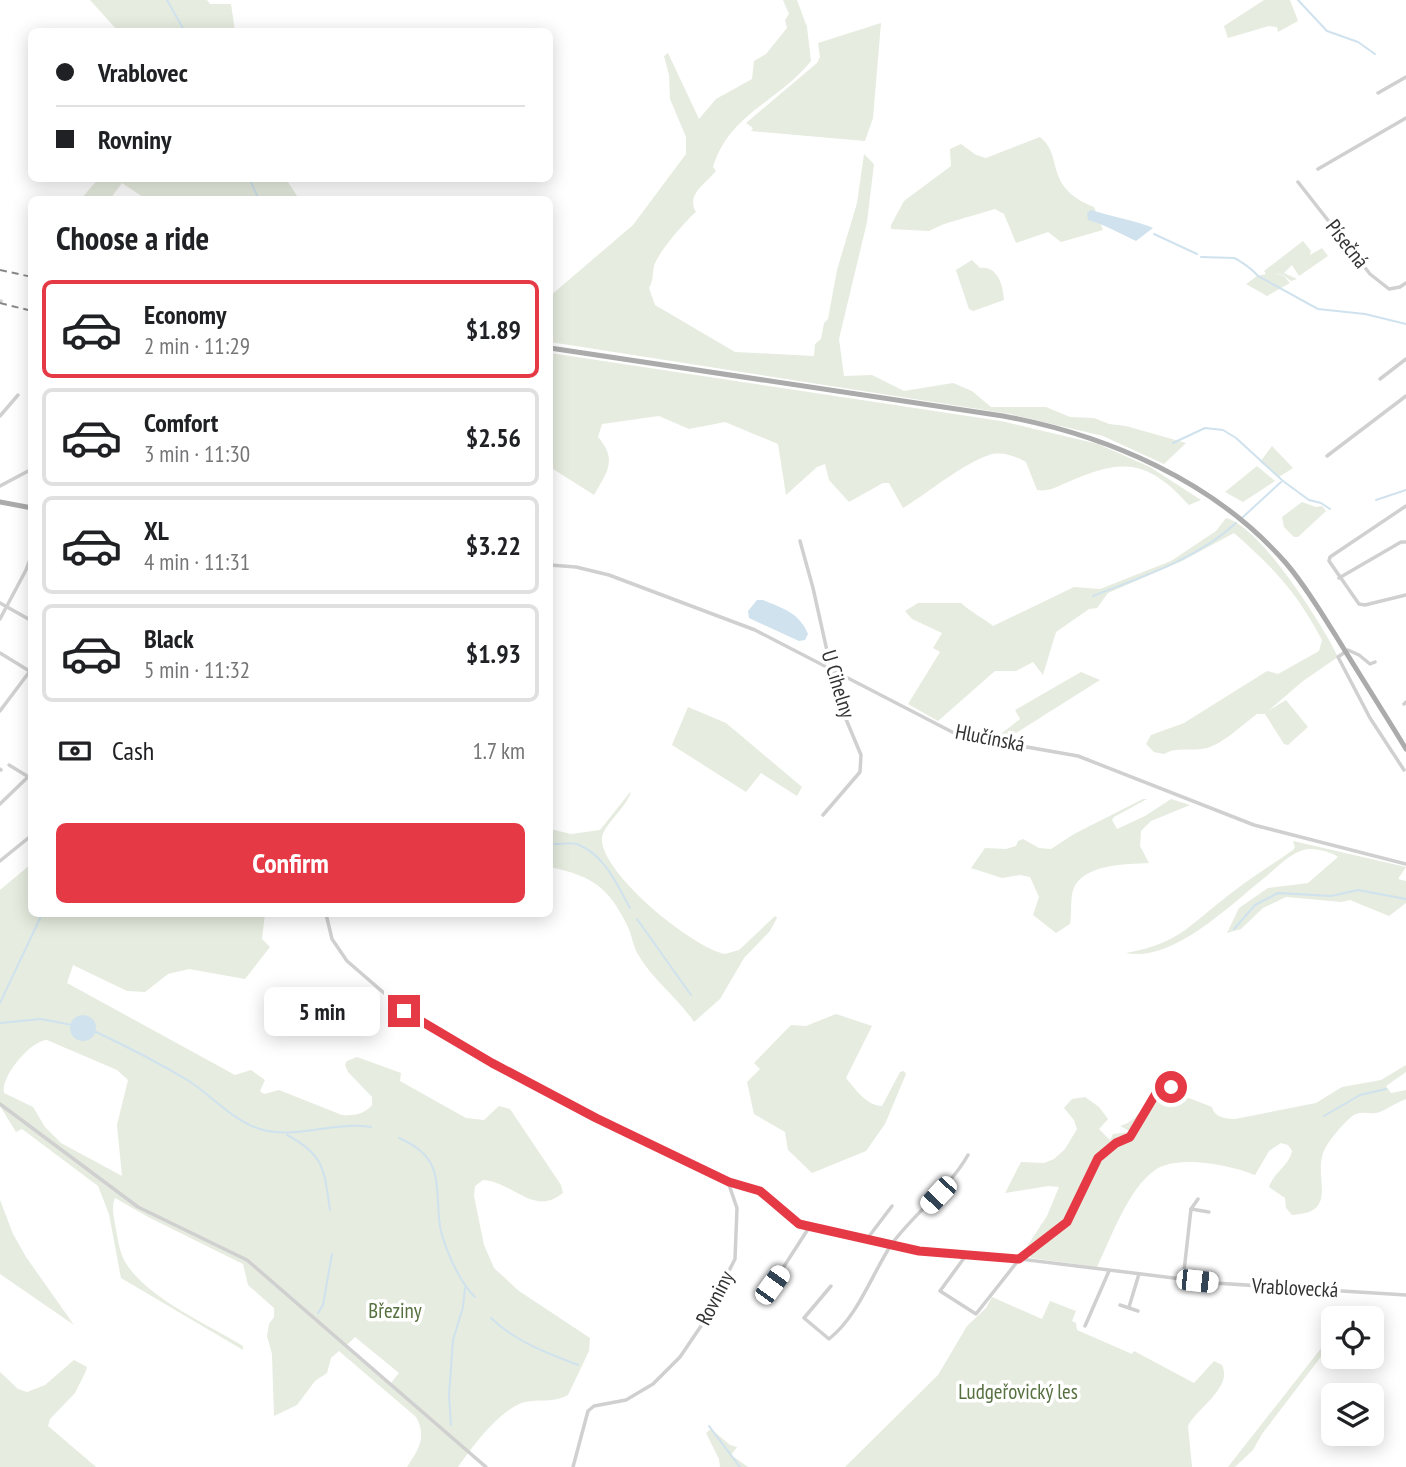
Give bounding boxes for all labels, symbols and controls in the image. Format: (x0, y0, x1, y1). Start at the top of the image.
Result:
text: Vrablovec (98, 56, 188, 89)
text: Rovniny (98, 123, 171, 156)
street label: Písečná (1320, 214, 1375, 274)
text: Choose a ride (56, 217, 209, 259)
icon: car (60, 298, 123, 361)
text: Economy (144, 298, 226, 331)
text: $1.89 (466, 313, 521, 346)
text: 2 min · 11:29 (144, 331, 250, 360)
icon: car (60, 406, 123, 469)
text: Comfort (144, 406, 218, 439)
text: $2.56 (466, 421, 521, 454)
text: 3 min · 11:30 (144, 439, 250, 468)
icon: car (60, 514, 123, 577)
text: XL (144, 514, 169, 547)
text: $3.22 (466, 529, 521, 562)
text: 4 min · 11:31 (144, 547, 250, 576)
icon: car (60, 622, 123, 685)
text: Black (144, 622, 194, 655)
text: $1.93 (466, 637, 521, 670)
street label: U Cihelny (815, 647, 862, 721)
text: 5 min · 11:32 (144, 655, 250, 684)
street label: Hlučínská (953, 718, 1027, 757)
icon: cash (56, 732, 94, 770)
text: Cash (112, 734, 154, 767)
text: 1.7 km (472, 736, 525, 765)
button: Confirm (56, 823, 525, 903)
callout: 5 min (264, 986, 380, 1036)
route end (388, 995, 420, 1027)
text: 5 min (299, 997, 345, 1026)
route start (1155, 1071, 1187, 1103)
car (916, 1172, 961, 1218)
car (752, 1262, 793, 1308)
street label: Rovniny (690, 1266, 740, 1329)
car (1176, 1268, 1219, 1294)
street label: Vrablovecká (1250, 1272, 1339, 1303)
park label: Březiny (368, 1297, 422, 1324)
map controls (1321, 1306, 1384, 1446)
button: locate (1321, 1306, 1384, 1369)
park label: Ludgeřovický les (958, 1378, 1078, 1405)
button: layers (1321, 1383, 1384, 1446)

